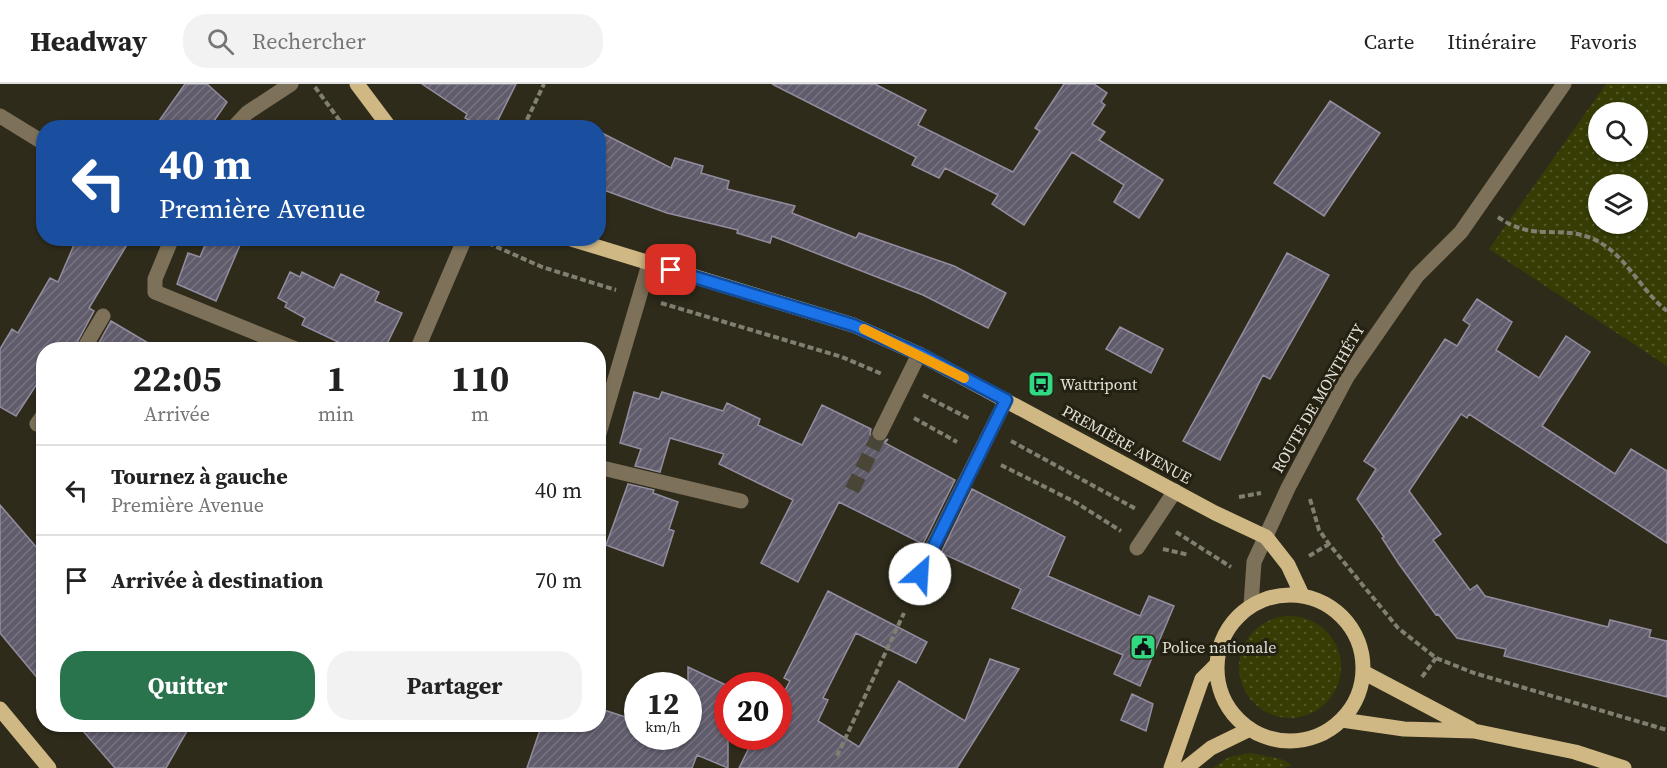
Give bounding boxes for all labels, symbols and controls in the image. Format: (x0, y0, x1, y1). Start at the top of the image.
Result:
search box (183, 14, 603, 68)
text: Headway (30, 22, 147, 60)
icon: search (204, 25, 237, 58)
text: Rechercher (252, 26, 366, 56)
text: Carte (1364, 27, 1414, 56)
text: Itinéraire (1447, 27, 1536, 56)
text: Favoris (1569, 27, 1637, 56)
map controls (1588, 102, 1648, 234)
button: search (1588, 102, 1648, 162)
text: 40 m (159, 135, 252, 193)
icon: left (60, 144, 138, 222)
button: layers (1588, 174, 1648, 234)
text: Première Avenue (159, 190, 366, 227)
pin (645, 244, 696, 295)
icon: arrive (654, 253, 687, 286)
street label: ROUTE DE MONTHÉTY (1266, 320, 1370, 476)
text: 22:05 (133, 354, 221, 403)
text: 1 (326, 354, 346, 403)
text: 110 (451, 354, 509, 403)
bus stop icon: Wattripont (1026, 369, 1056, 399)
place label: Wattripont (1060, 373, 1138, 395)
street label: PREMIÈRE AVENUE (1058, 399, 1196, 489)
text: Arrivée (144, 400, 210, 428)
text: min (318, 400, 354, 428)
text: m (471, 400, 489, 428)
text: Tournez à gauche (111, 461, 288, 491)
icon: left (60, 474, 93, 507)
text: 40 m (535, 475, 582, 505)
text: Première Avenue (111, 491, 264, 519)
position arrow (888, 542, 952, 606)
icon: arrive (60, 564, 93, 597)
text: Arrivée à destination (111, 565, 323, 595)
text: 70 m (535, 565, 582, 595)
public building icon: Police nationale (1128, 632, 1158, 662)
place label: Police nationale (1162, 636, 1276, 658)
button: Quitter (60, 651, 315, 720)
button: Partager (327, 651, 582, 720)
speed limit sign: 20 (714, 672, 792, 750)
text: 12 (647, 683, 679, 724)
text: km/h (645, 716, 681, 737)

